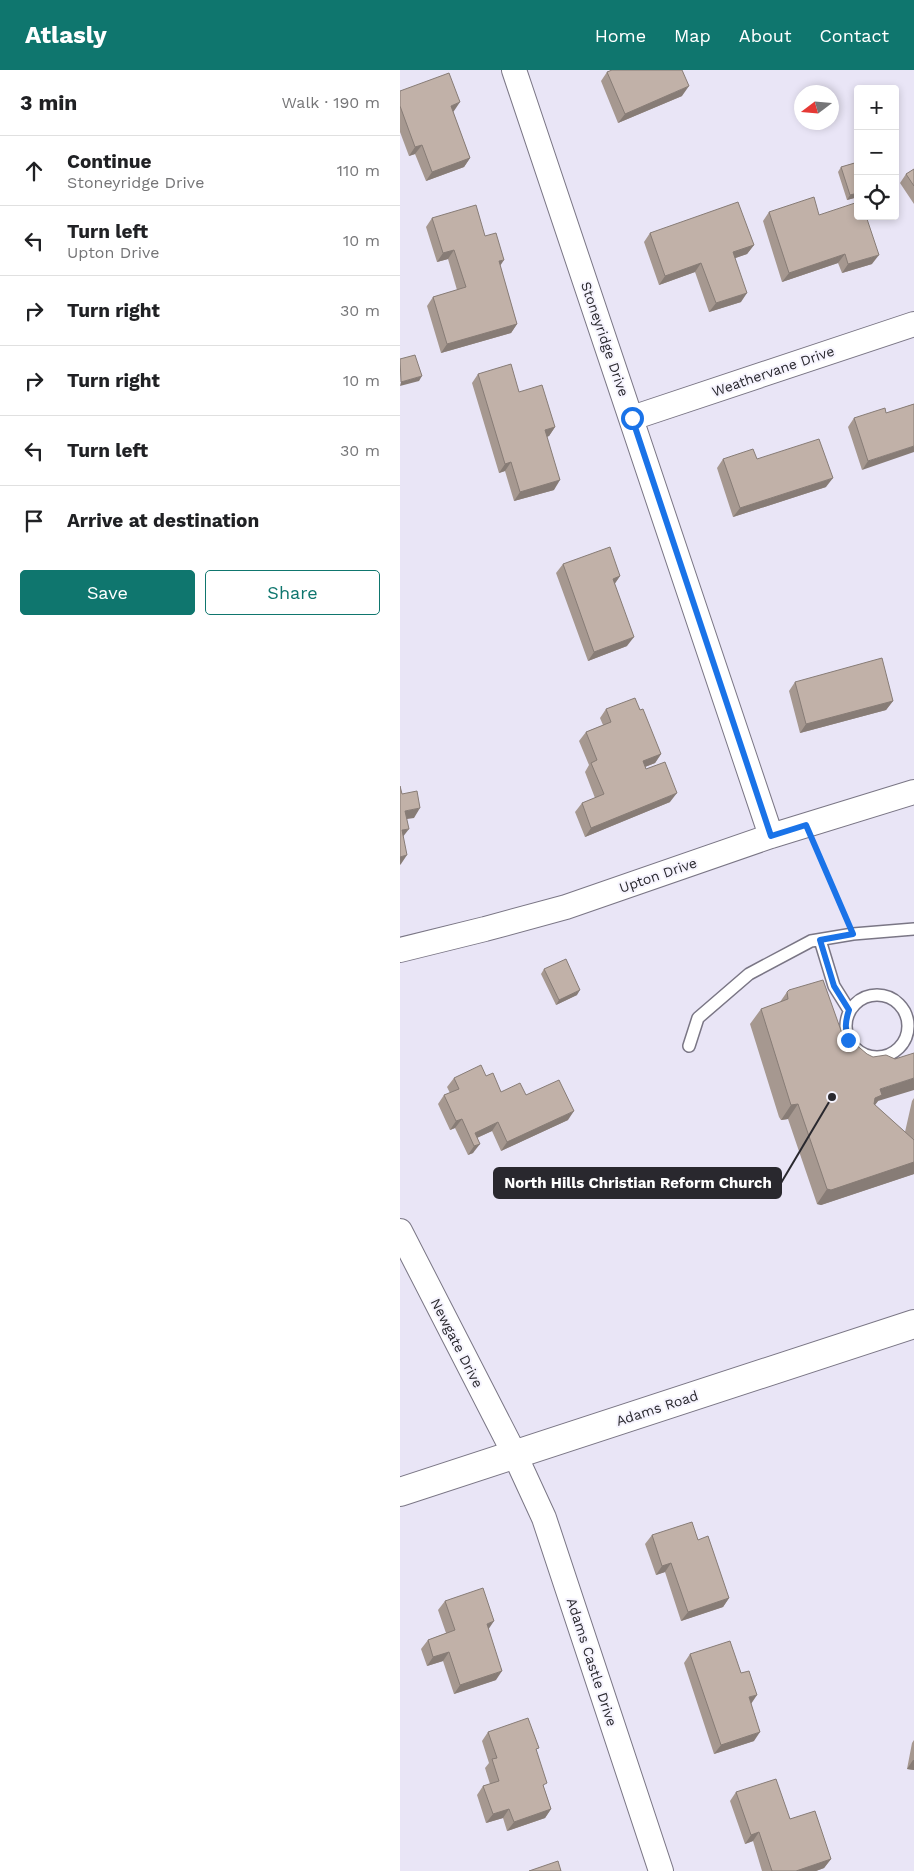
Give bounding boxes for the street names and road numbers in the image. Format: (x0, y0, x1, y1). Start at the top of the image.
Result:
street label: Stoneyridge Drive (578, 280, 632, 398)
street label: Weathervane Drive (710, 343, 836, 399)
street label: Upton Drive (617, 854, 699, 896)
street label: Newgate Drive (428, 1296, 486, 1390)
street label: Adams Road (614, 1387, 700, 1429)
street label: Adams Castle Drive (564, 1596, 620, 1728)

